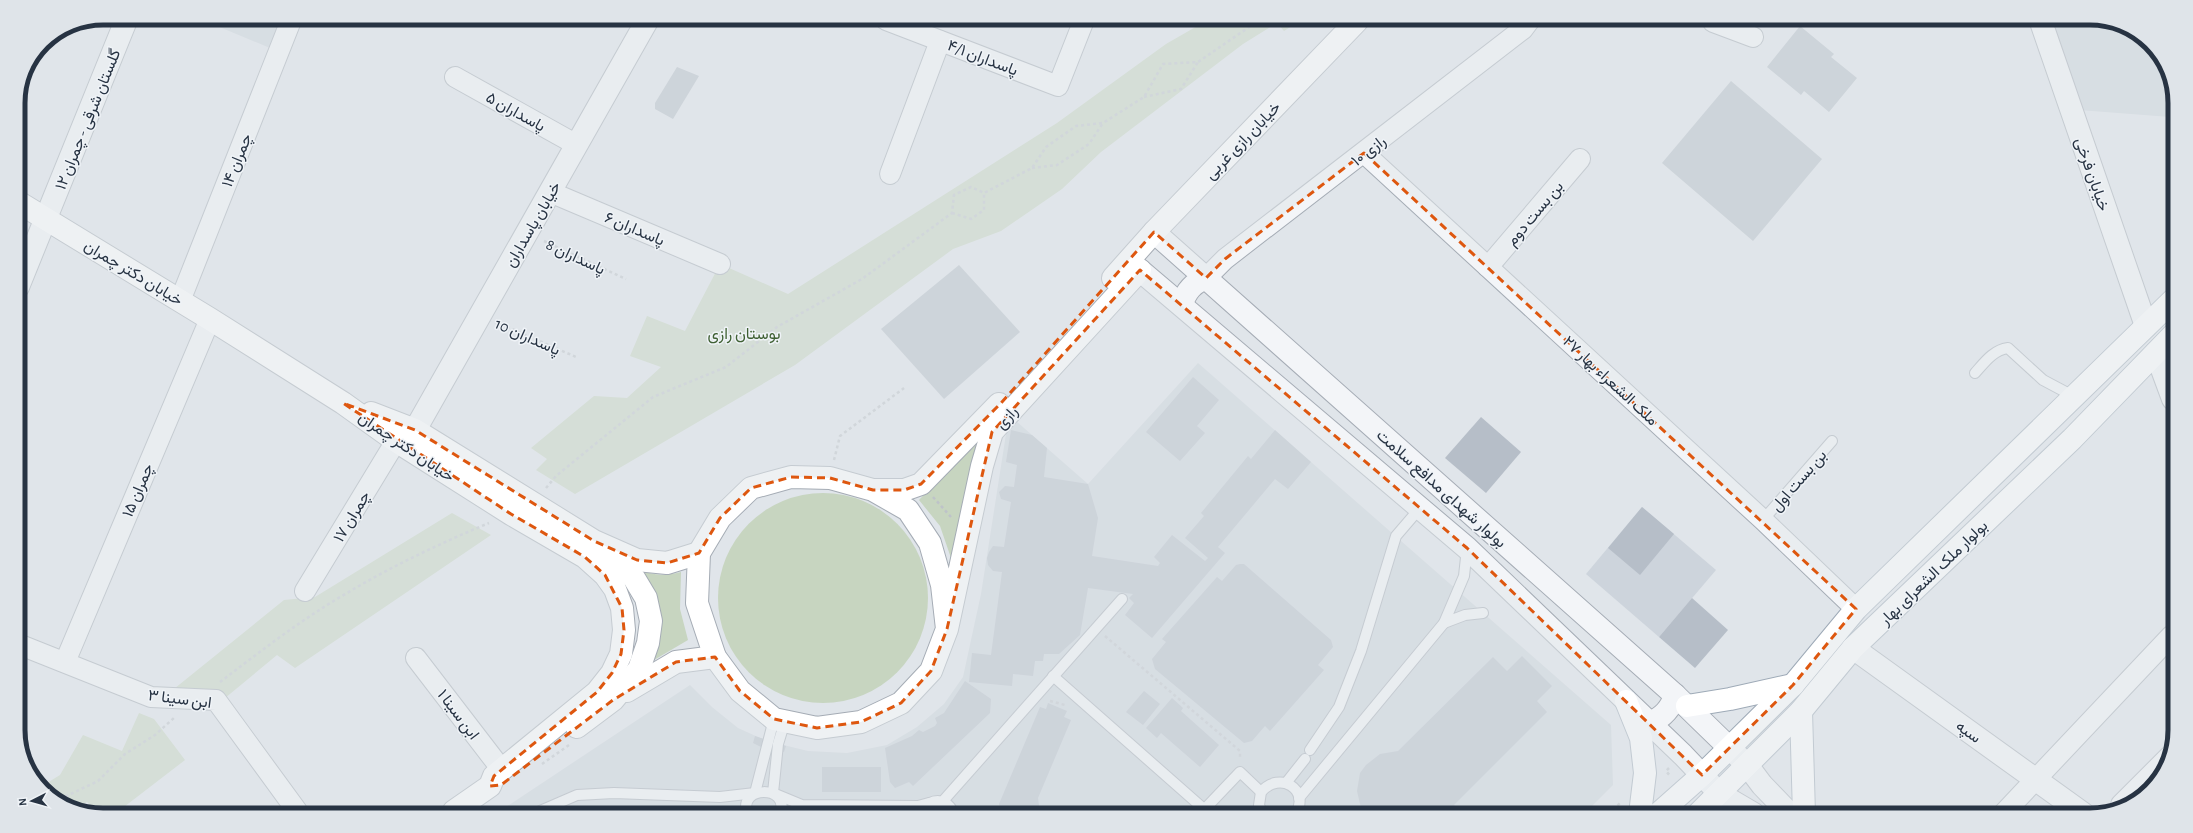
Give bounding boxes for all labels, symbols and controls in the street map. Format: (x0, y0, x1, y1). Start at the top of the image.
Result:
street label: پاسداران ۴/۱ (944, 37, 1020, 81)
street label: گلستان شرقی - چمران ۱۲ (52, 47, 126, 193)
street label: پاسداران ۵ (482, 89, 548, 137)
street label: خیابان رازی غربی (1202, 99, 1285, 184)
street label: چمران ۱۴ (219, 131, 258, 190)
street label: رازی ۱۰ (1348, 133, 1390, 171)
street label: خیابان فرخی (2070, 136, 2112, 214)
street label: بن بست دوم (1503, 178, 1568, 250)
street label: خیابان پاسداران (502, 179, 567, 272)
street label: پاسداران ۶ (601, 209, 667, 251)
street label: پاسداران 8 (542, 236, 608, 280)
street label: خیابان دکتر چمران (80, 237, 186, 311)
street label: پاسداران 10 (491, 315, 563, 361)
park label: بوستان رازی (707, 326, 781, 344)
street label: ملک الشعراء بهار ۲۷ (1559, 333, 1661, 430)
street label: رازی (992, 403, 1022, 434)
street label: خیابان دکتر چمران (354, 409, 457, 487)
street label: بولوار شهدای مدافع سلامت (1372, 427, 1509, 553)
street label: بن بست اول (1768, 447, 1831, 516)
street label: چمران ۱۵ (120, 461, 159, 521)
street label: چمران ۱۷ (331, 488, 376, 546)
street label: بولوار ملک الشعرای بهار (1876, 517, 1992, 630)
street label: ابن سینا ۳ (147, 687, 213, 713)
street label: ابن سینا ۱ (433, 687, 482, 744)
street label: سپه (1951, 717, 1984, 749)
north arrow (12, 781, 52, 821)
text: N (17, 798, 28, 806)

